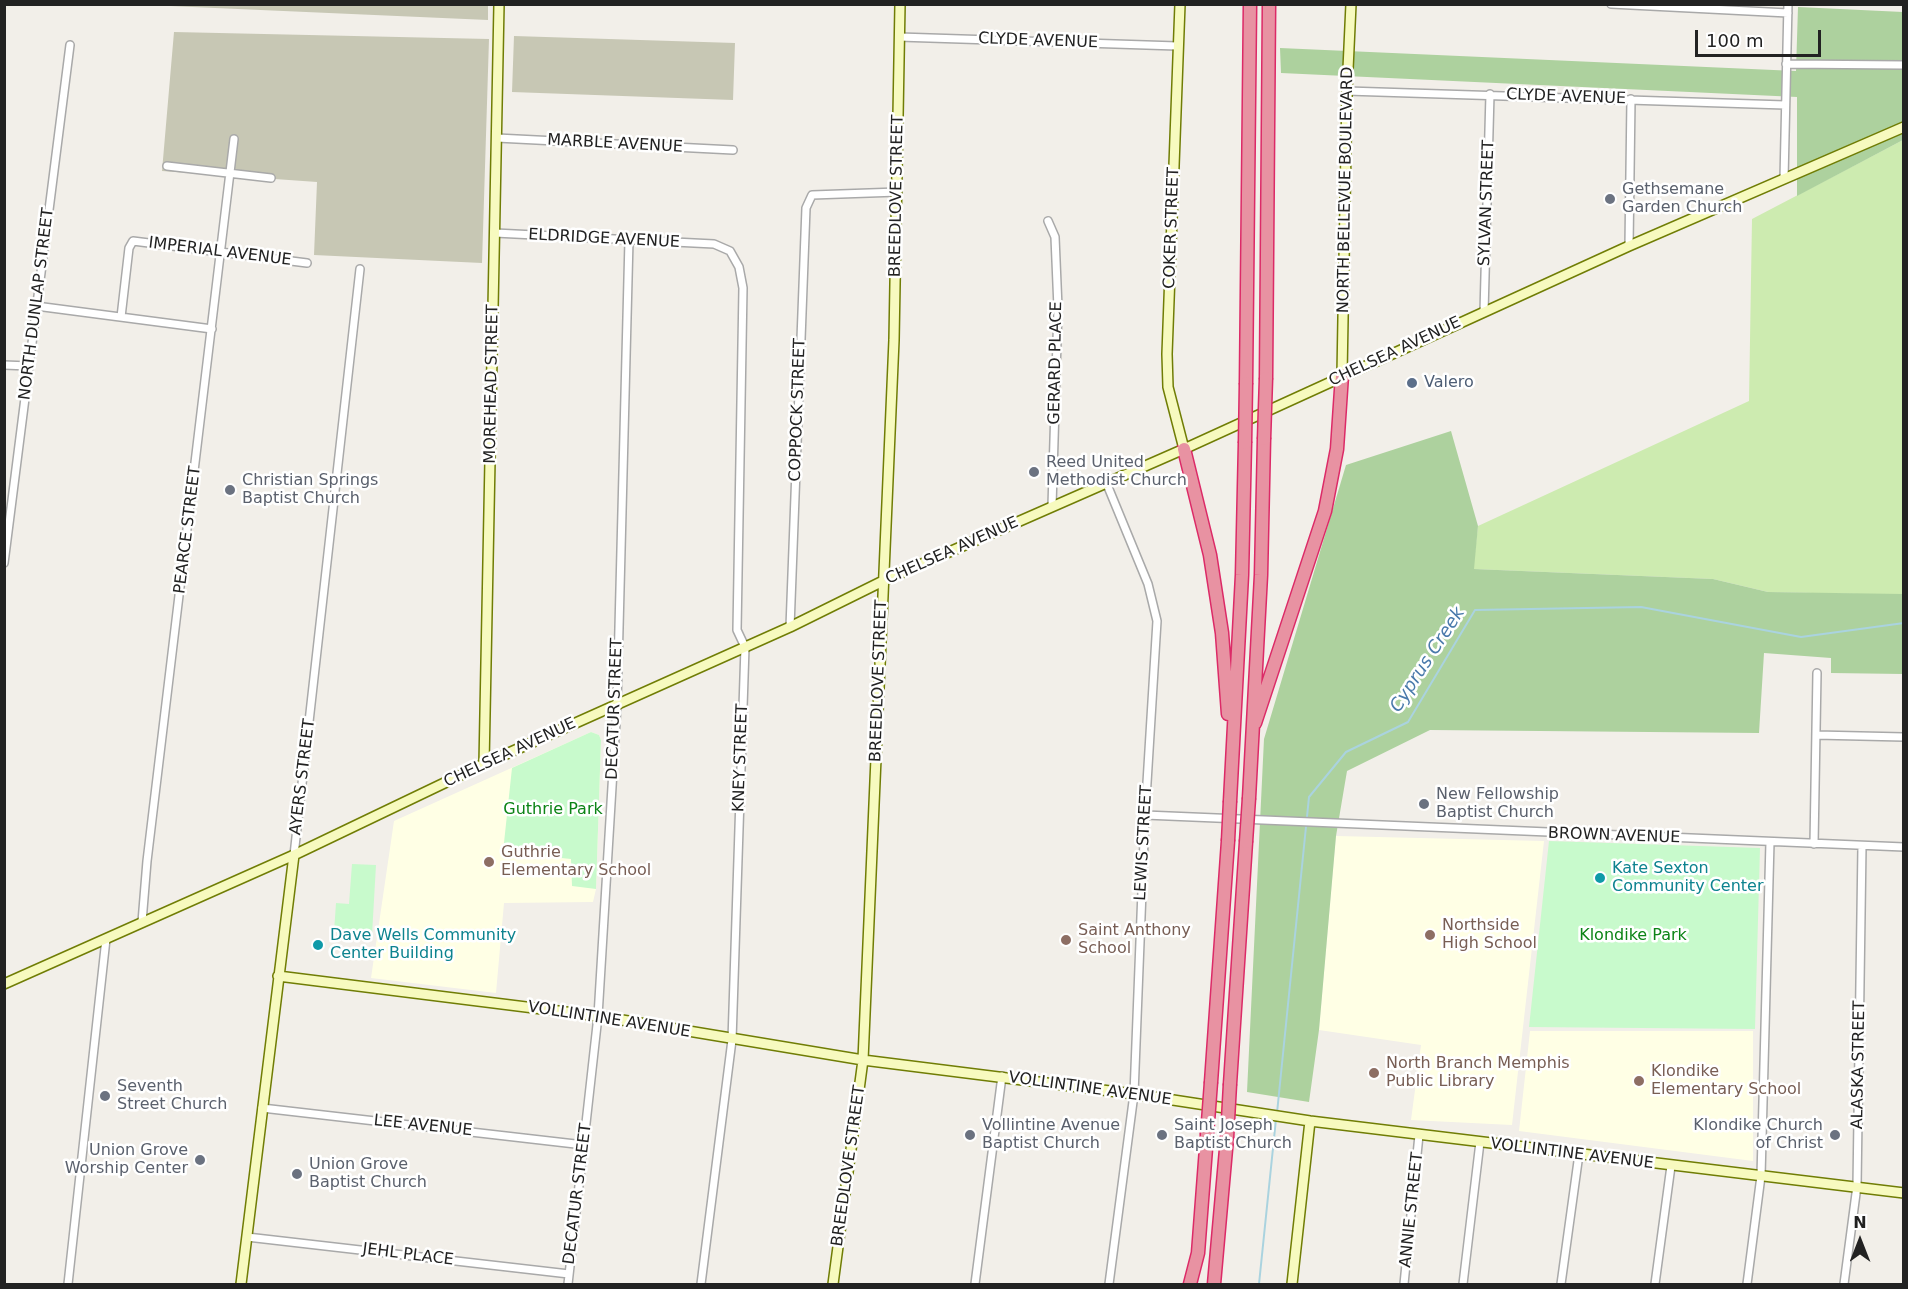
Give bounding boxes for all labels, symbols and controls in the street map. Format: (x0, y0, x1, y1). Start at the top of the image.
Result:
scale bar (1698, 18, 1824, 56)
street label: CLYDE AVENUE (978, 29, 1098, 53)
text: 100 m (1706, 30, 1764, 51)
street label: NORTH BELLEVUE BOULEVARD (1334, 67, 1358, 313)
street label: CLYDE AVENUE (1506, 85, 1626, 109)
street label: BREEDLOVE STREET (886, 115, 908, 277)
street label: MARBLE AVENUE (547, 131, 683, 157)
street label: SYLVAN STREET (1475, 140, 1499, 266)
street label: COKER STREET (1160, 167, 1184, 289)
place label: Gethsemane Garden Church (1622, 180, 1742, 218)
marker: Gethsemane Garden Church (1603, 192, 1617, 206)
street label: NORTH DUNLAP STREET (16, 207, 58, 401)
street label: ELDRIDGE AVENUE (528, 225, 680, 253)
street label: IMPERIAL AVENUE (147, 234, 293, 270)
street label: GERARD PLACE (1045, 301, 1067, 425)
street label: MOREHEAD STREET (481, 304, 503, 464)
street label: CHELSEA AVENUE (1326, 313, 1464, 391)
street label: COPPOCK STREET (786, 338, 810, 482)
place label: Valero (1424, 373, 1474, 393)
marker: Valero (1405, 376, 1419, 390)
place label: Reed United Methodist Church (1046, 453, 1187, 491)
street label: PEARCE STREET (171, 465, 205, 595)
marker: Reed United Methodist Church (1027, 465, 1041, 479)
place label: Christian Springs Baptist Church (242, 471, 378, 509)
marker: Christian Springs Baptist Church (223, 483, 237, 497)
street label: CHELSEA AVENUE (883, 513, 1021, 589)
street label: BREEDLOVE STREET (867, 599, 891, 763)
water label: Cyprus Creek (1386, 603, 1470, 717)
street label: DECATUR STREET (603, 638, 627, 780)
street label: KNEY STREET (730, 703, 752, 813)
street label: CHELSEA AVENUE (441, 714, 579, 792)
street label: AYERS STREET (286, 718, 320, 836)
street label: LEWIS STREET (1131, 785, 1157, 901)
place label: New Fellowship Baptist Church (1436, 785, 1559, 823)
marker: New Fellowship Baptist Church (1417, 797, 1431, 811)
park label: Guthrie Park (503, 800, 603, 820)
street label: BROWN AVENUE (1548, 824, 1680, 848)
place label: Guthrie Elementary School (501, 843, 651, 881)
marker: Guthrie Elementary School (482, 855, 496, 869)
place label: Kate Sexton Community Center (1612, 859, 1764, 897)
marker: Kate Sexton Community Center (1593, 871, 1607, 885)
place label: Northside High School (1442, 916, 1537, 954)
place label: Saint Anthony School (1078, 921, 1191, 959)
place label: Dave Wells Community Center Building (330, 926, 516, 964)
park label: Klondike Park (1579, 926, 1687, 946)
marker: Northside High School (1423, 928, 1437, 942)
marker: Saint Anthony School (1059, 933, 1073, 947)
marker: Dave Wells Community Center Building (311, 938, 325, 952)
street label: VOLLINTINE AVENUE (526, 998, 692, 1042)
street label: ALASKA STREET (1848, 1001, 1870, 1129)
place label: North Branch Memphis Public Library (1386, 1054, 1570, 1092)
place label: Klondike Elementary School (1651, 1062, 1801, 1100)
marker: North Branch Memphis Public Library (1367, 1066, 1381, 1080)
street label: VOLLINTINE AVENUE (1007, 1068, 1173, 1110)
marker: Klondike Elementary School (1632, 1074, 1646, 1088)
place label: Seventh Street Church (117, 1077, 227, 1115)
street label: BREEDLOVE STREET (828, 1084, 870, 1248)
marker: Seventh Street Church (98, 1089, 112, 1103)
street label: LEE AVENUE (373, 1111, 473, 1141)
place label: Vollintine Avenue Baptist Church (982, 1116, 1120, 1154)
place label: Saint Joseph Baptist Church (1174, 1116, 1292, 1154)
place label: Klondike Church of Christ (1693, 1116, 1823, 1154)
street label: DECATUR STREET (560, 1122, 596, 1266)
marker: Vollintine Avenue Baptist Church (963, 1128, 977, 1142)
marker: Saint Joseph Baptist Church (1155, 1128, 1169, 1142)
marker: Klondike Church of Christ (1828, 1128, 1842, 1142)
street label: VOLLINTINE AVENUE (1489, 1134, 1655, 1174)
place label: Union Grove Worship Center (65, 1141, 188, 1179)
street label: ANNIE STREET (1396, 1151, 1428, 1269)
marker: Union Grove Worship Center (193, 1153, 207, 1167)
place label: Union Grove Baptist Church (309, 1155, 427, 1193)
marker: Union Grove Baptist Church (290, 1167, 304, 1181)
north arrow (1830, 1211, 1890, 1271)
text: N (1853, 1213, 1867, 1232)
street label: JEHL PLACE (361, 1240, 455, 1270)

